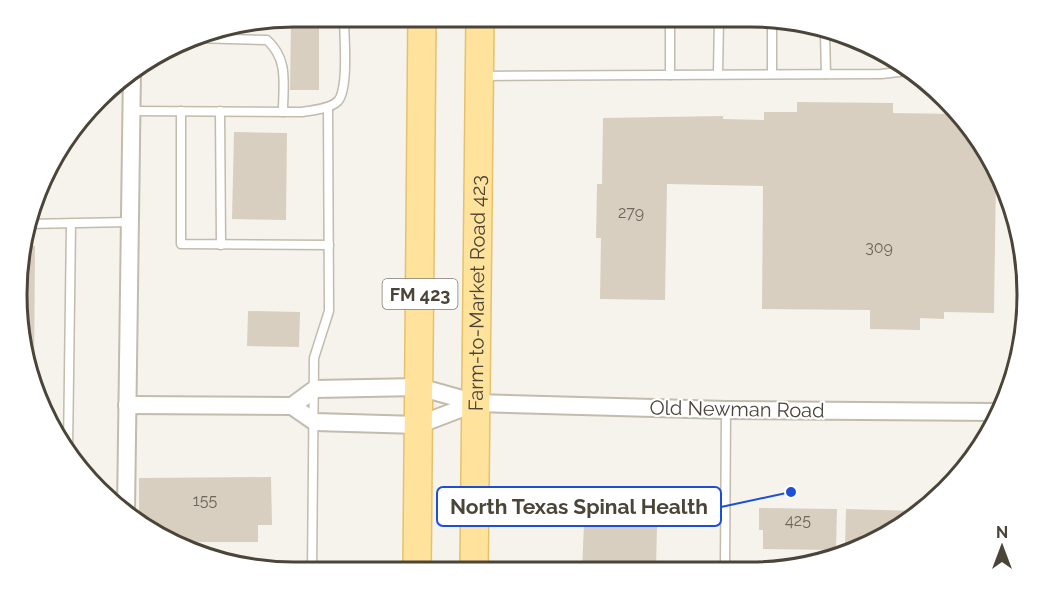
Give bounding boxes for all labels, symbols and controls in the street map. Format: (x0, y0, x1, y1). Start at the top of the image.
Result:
street label: Farm-to-Market Road 423 (464, 175, 490, 411)
house number: 279 (618, 203, 644, 222)
house number: 309 (865, 238, 893, 257)
road number: FM 423 (382, 279, 458, 309)
street label: Old Newman Road (649, 395, 825, 423)
callout: North Texas Spinal Health (437, 487, 721, 526)
house number: 155 (193, 491, 217, 510)
text: North Texas Spinal Health (450, 494, 708, 519)
house number: 425 (785, 511, 811, 530)
north arrow (972, 517, 1032, 577)
text: N (996, 523, 1008, 542)

